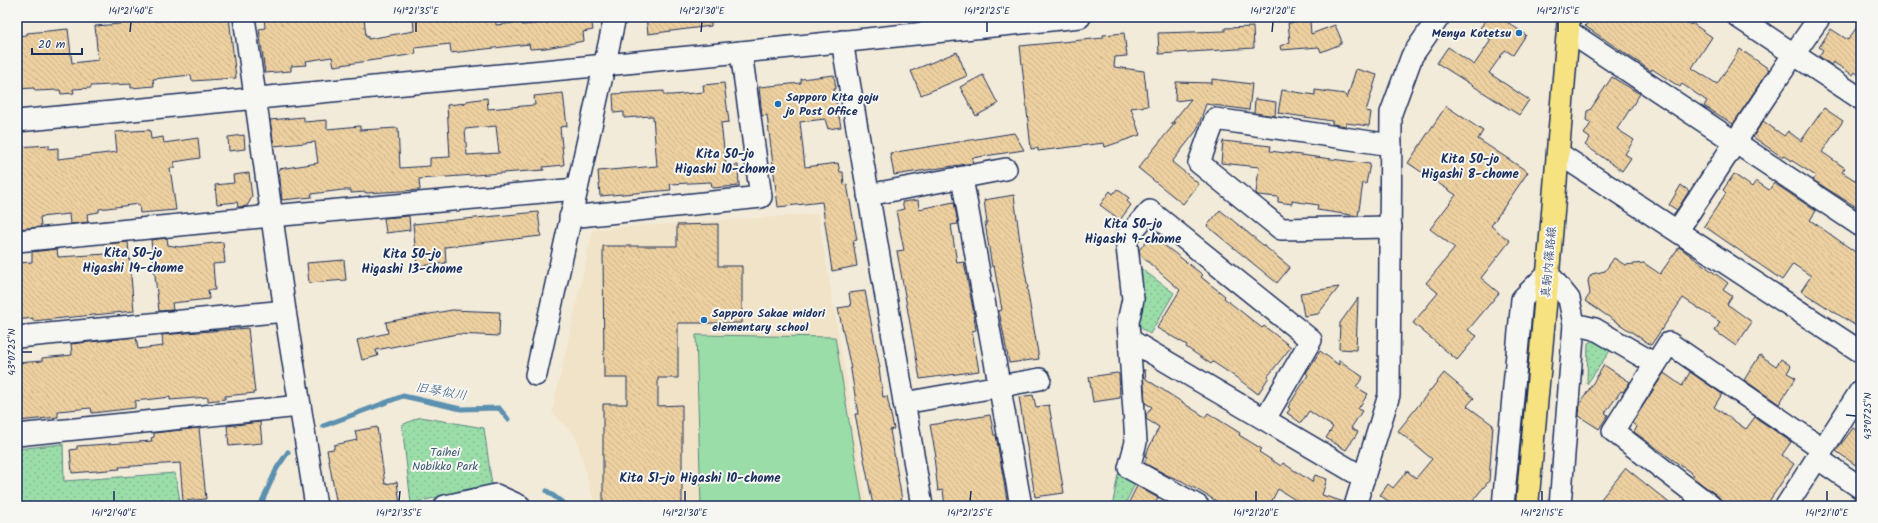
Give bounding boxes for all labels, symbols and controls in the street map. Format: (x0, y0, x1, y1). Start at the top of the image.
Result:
text: 141°21'40"E (108, 3, 155, 19)
text: 141°21'35"E (393, 3, 440, 19)
text: 141°21'30"E (679, 3, 726, 19)
text: 141°21'25"E (964, 3, 1011, 19)
text: 141°21'20"E (1250, 3, 1297, 19)
text: 141°21'15"E (1536, 3, 1581, 19)
place label: Menya Kotetsu (1432, 24, 1511, 43)
marker: Menya Kotetsu (1514, 28, 1524, 38)
scale bar (32, 30, 82, 56)
text: 20 m (38, 35, 66, 54)
place label: Sapporo Kita goju jo Post Office (782, 88, 878, 121)
marker: Sapporo Kita goju jo Post Office (773, 99, 783, 109)
district label: Kita 50-jo Higashi 10-chome (675, 144, 776, 180)
district label: Kita 50-jo Higashi 8-chome (1421, 149, 1519, 185)
district label: Kita 50-jo Higashi 9-chome (1085, 214, 1182, 250)
street label: 真駒内篠路線 (1536, 225, 1562, 299)
district label: Kita 50-jo Higashi 14-chome (82, 243, 184, 279)
district label: Kita 50-jo Higashi 13-chome (361, 244, 463, 280)
place label: Sapporo Sakae midori elementary school (712, 304, 826, 337)
marker: Sapporo Sakae midori elementary school (699, 315, 709, 325)
text: 43°07'25"N (4, 328, 20, 375)
water label: 旧琴似川 (414, 377, 468, 407)
text: 43°07'25"N (1860, 392, 1876, 439)
park label: Taihei Nobikko Park (412, 443, 478, 476)
district label: Kita 51-jo Higashi 10-chome (619, 468, 781, 489)
text: 141°21'40"E (91, 505, 138, 521)
text: 141°21'35"E (376, 505, 423, 521)
text: 141°21'30"E (662, 505, 709, 521)
text: 141°21'25"E (947, 505, 994, 521)
text: 141°21'20"E (1233, 505, 1280, 521)
text: 141°21'15"E (1520, 505, 1565, 521)
text: 141°21'10"E (1806, 505, 1850, 521)

